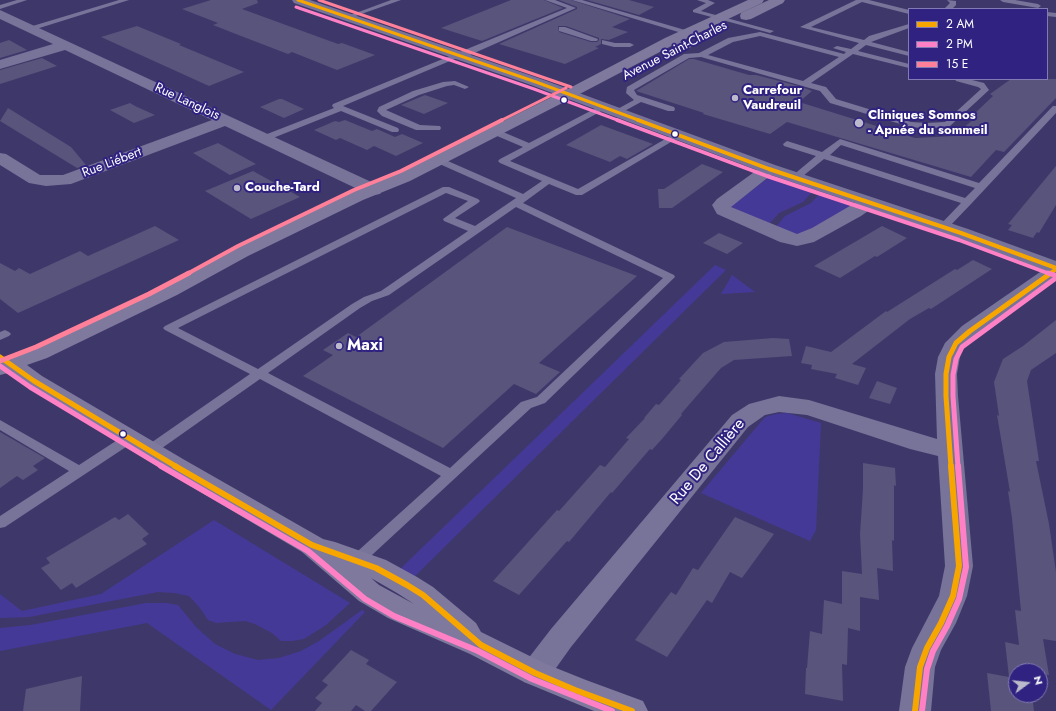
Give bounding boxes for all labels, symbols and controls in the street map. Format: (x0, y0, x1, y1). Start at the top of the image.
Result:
legend (908, 8, 1048, 80)
text: 2 AM (946, 15, 974, 33)
street label: Avenue Saint-Charles (620, 18, 730, 84)
text: 2 PM (946, 35, 973, 53)
text: 15 E (946, 55, 968, 73)
street label: Rue Langlois (152, 80, 222, 124)
place label: Carrefour Vaudreuil (743, 83, 802, 114)
marker: Carrefour Vaudreuil (730, 93, 740, 103)
unlabelled marker (559, 95, 569, 105)
place label: Cliniques Somnos - Apnée du sommeil (868, 108, 987, 139)
marker: Cliniques Somnos - Apnée du sommeil (853, 117, 865, 129)
unlabelled marker (670, 129, 680, 139)
street label: Rue Liébert (80, 145, 144, 181)
place label: Couche-Tard (245, 180, 320, 196)
marker: Couche-Tard (232, 183, 242, 193)
place label: Maxi (347, 336, 383, 356)
marker: Maxi (334, 341, 344, 351)
street label: Rue De Callière (667, 415, 749, 509)
unlabelled marker (118, 429, 128, 439)
north arrow (1008, 663, 1048, 703)
text: N (1030, 674, 1047, 686)

